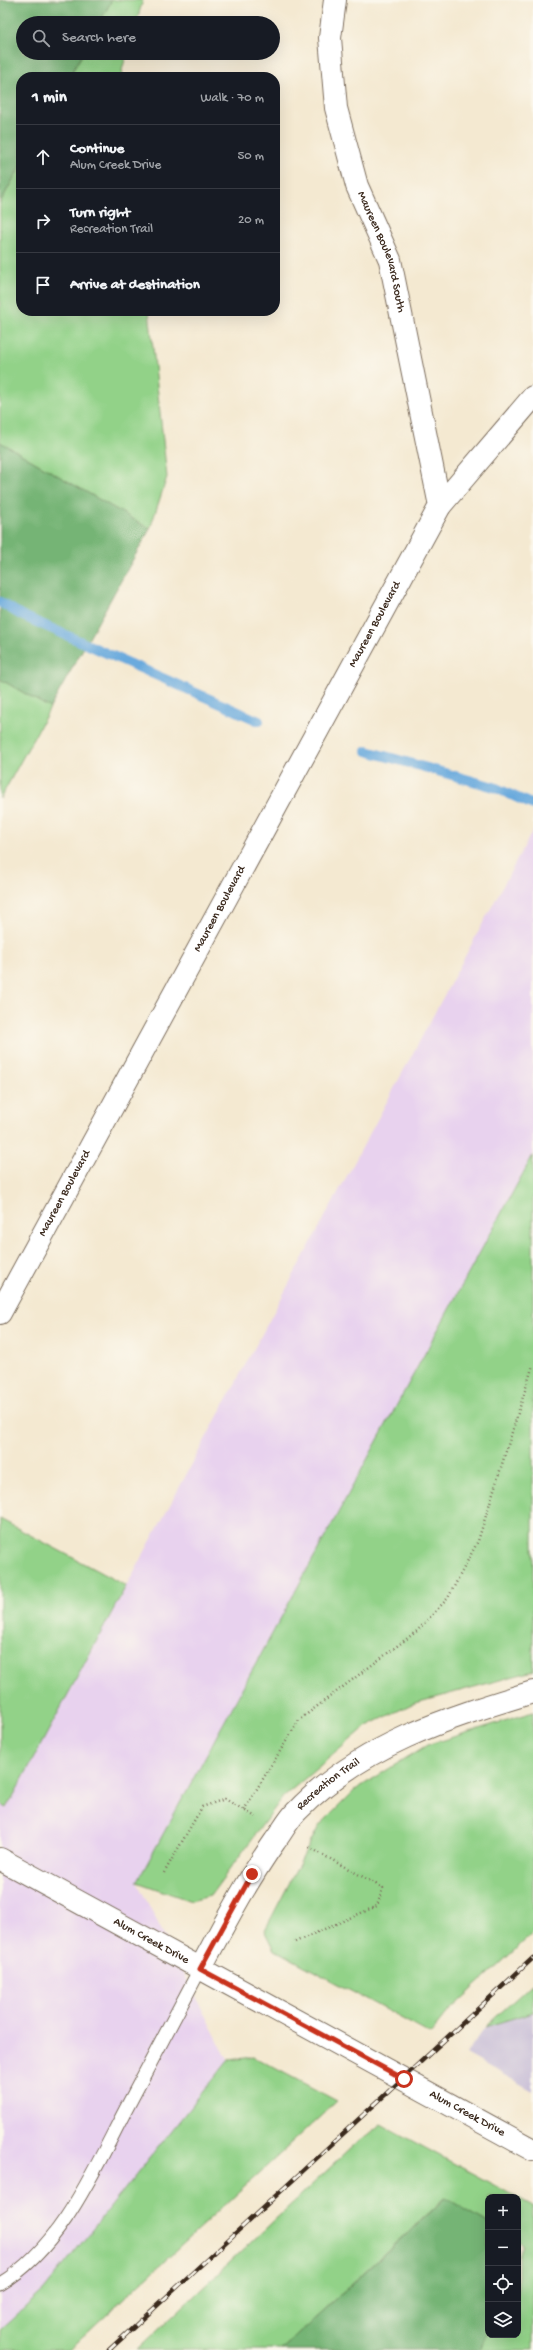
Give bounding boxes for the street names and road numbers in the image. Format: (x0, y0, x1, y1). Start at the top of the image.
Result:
street label: Maureen Boulevard South (353, 189, 408, 314)
street label: Maureen Boulevard (346, 578, 405, 670)
street label: Maureen Boulevard (191, 863, 250, 955)
street label: Maureen Boulevard (36, 1147, 95, 1239)
street label: Recreation Trail (294, 1755, 363, 1814)
street label: Alum Creek Drive (111, 1915, 192, 1968)
street label: Alum Creek Drive (427, 2088, 508, 2141)

